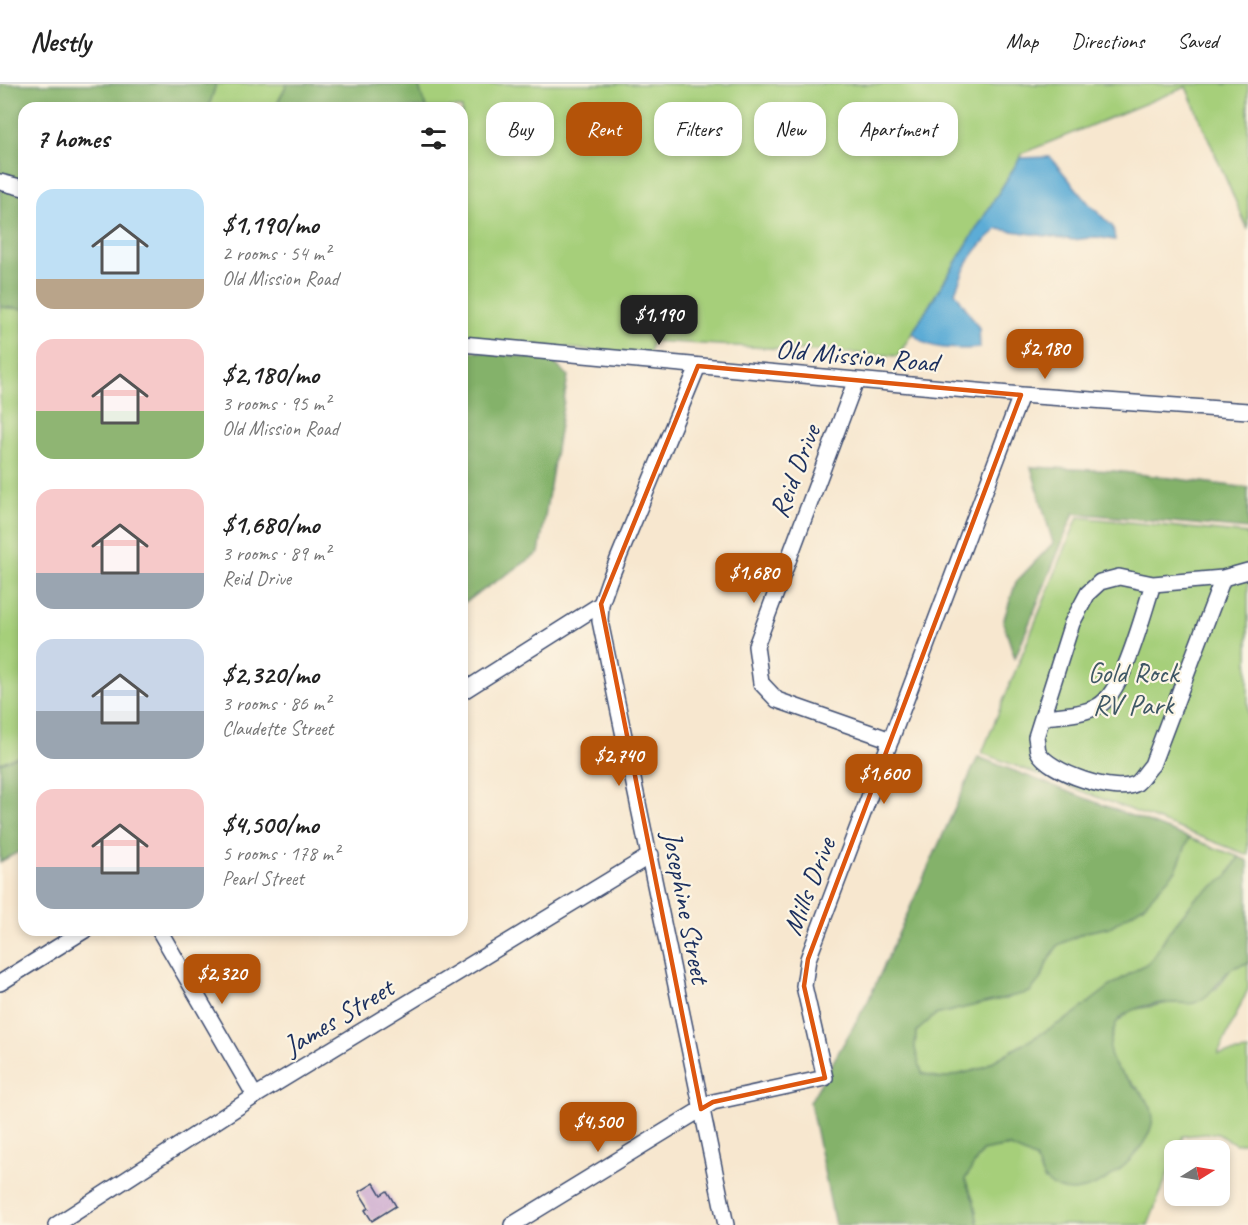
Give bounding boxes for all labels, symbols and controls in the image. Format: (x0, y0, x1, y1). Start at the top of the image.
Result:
text: Nestly (30, 24, 91, 59)
text: Map (1006, 28, 1038, 54)
text: Directions (1071, 28, 1144, 54)
text: Saved (1177, 28, 1218, 54)
chip: Buy (486, 102, 554, 156)
chip: Rent (566, 102, 642, 156)
chip: Filters (654, 102, 742, 156)
chip: New (754, 102, 826, 156)
chip: Apartment (838, 102, 958, 156)
text: 7 homes (36, 122, 109, 155)
icon: filters (417, 122, 450, 155)
text: $1,190/mo (222, 208, 319, 241)
icon: home (84, 213, 156, 285)
text: 2 rooms · 54 m² (222, 241, 330, 266)
text: Old Mission Road (222, 266, 339, 291)
pin: $1,190 (610, 295, 708, 346)
text: $1,190 (635, 302, 683, 327)
pin: $2,180 (996, 329, 1094, 380)
street label: Old Mission Road (774, 331, 944, 380)
text: $2,180 (1021, 336, 1069, 361)
text: $2,180/mo (222, 358, 319, 391)
icon: home (84, 363, 156, 435)
text: 3 rooms · 95 m² (222, 391, 330, 416)
text: Old Mission Road (222, 416, 339, 441)
street label: Reid Drive (761, 418, 829, 523)
text: $1,680/mo (222, 508, 320, 541)
icon: home (84, 513, 156, 585)
text: 3 rooms · 89 m² (222, 541, 330, 566)
pin: $1,680 (705, 553, 803, 604)
text: $1,680 (729, 560, 779, 585)
text: Reid Drive (222, 566, 291, 591)
park label: Gold Rock RV Park (1088, 655, 1181, 722)
text: $2,320/mo (222, 658, 319, 691)
icon: home (84, 663, 156, 735)
text: 3 rooms · 86 m² (222, 691, 330, 716)
text: Claudette Street (222, 716, 333, 741)
pin: $2,740 (570, 736, 668, 787)
text: $2,740 (595, 743, 643, 768)
pin: $1,600 (835, 754, 933, 805)
text: $1,600 (859, 761, 909, 786)
text: $4,500/mo (222, 808, 319, 841)
icon: home (84, 813, 156, 885)
street label: Josephine Street (654, 826, 719, 989)
street label: Mills Drive (774, 831, 844, 940)
text: 5 rooms · 178 m² (222, 841, 339, 866)
text: Pearl Street (222, 866, 304, 891)
pin: $2,320 (173, 954, 271, 1005)
text: $2,320 (198, 961, 246, 986)
street label: James Street (275, 969, 402, 1064)
pin: $4,500 (549, 1102, 647, 1153)
text: $4,500 (574, 1109, 622, 1134)
north arrow (1164, 1140, 1230, 1206)
map controls (1164, 1140, 1230, 1206)

